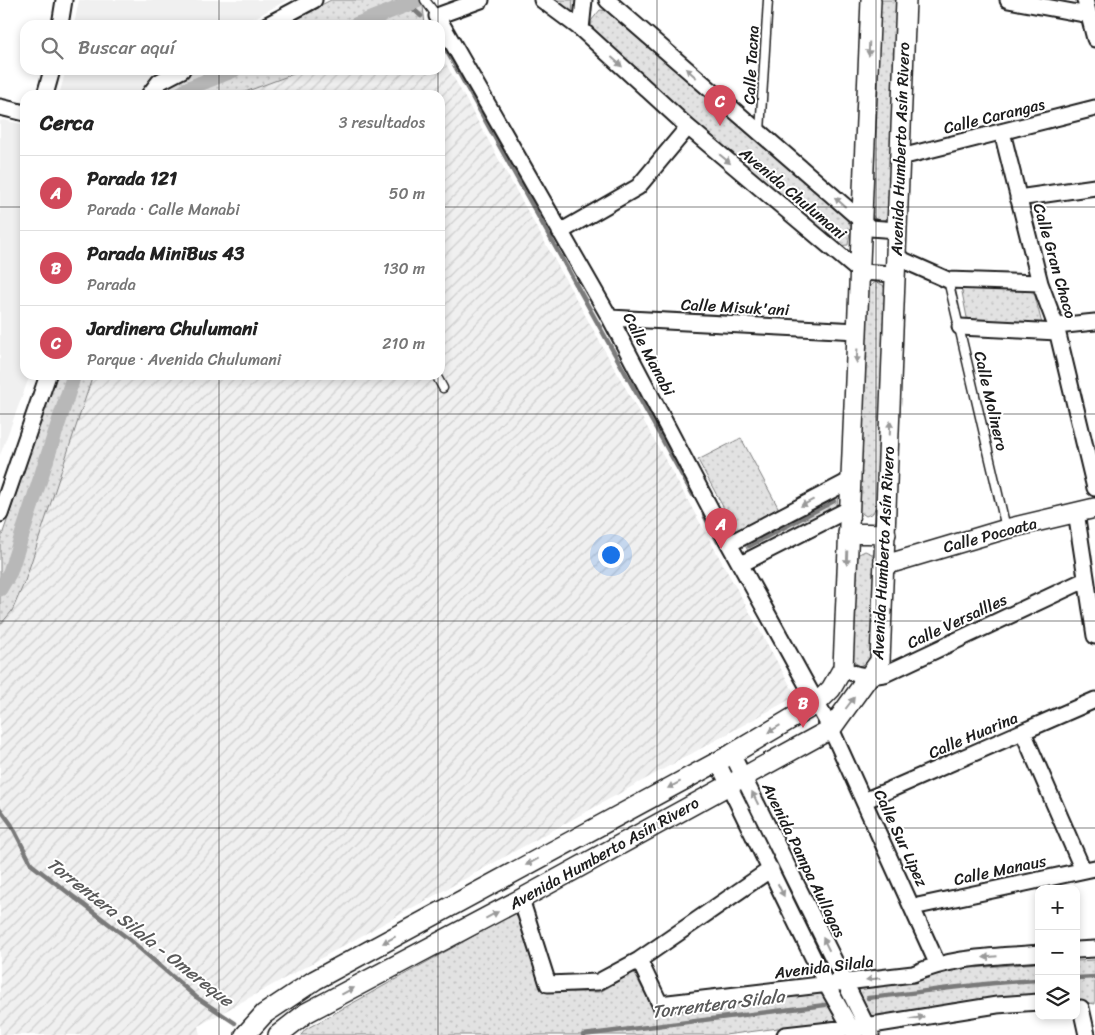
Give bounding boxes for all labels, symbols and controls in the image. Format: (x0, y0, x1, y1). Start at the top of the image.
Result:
search box (20, 20, 445, 75)
street label: Calle Tacna (734, 25, 768, 105)
text: Buscar aquí (78, 31, 175, 64)
icon: search (38, 34, 66, 62)
one-way arrow (865, 41, 873, 57)
street label: Avenida Humberto Asín Rivero (882, 42, 918, 257)
one-way arrow (610, 56, 622, 68)
one-way arrow (685, 67, 698, 78)
pin: C (704, 85, 736, 126)
street label: Calle Carangas (940, 89, 1048, 143)
text: Cerca (40, 104, 94, 142)
text: 3 resultados (339, 108, 425, 137)
street label: Avenida Chulumani (732, 138, 854, 247)
one-way arrow (719, 153, 732, 164)
text: Parada 121 (87, 162, 177, 195)
text: A (51, 179, 61, 208)
text: 50 m (389, 179, 425, 208)
text: Parada · Calle Manabi (87, 195, 240, 224)
one-way arrow (835, 196, 847, 208)
street label: Calle Gran Chaco (1025, 200, 1085, 322)
text: Parada MiniBus 43 (87, 237, 245, 270)
text: B (51, 254, 61, 283)
text: 130 m (383, 254, 425, 283)
text: Parada (87, 270, 136, 299)
street label: Calle Misuk'ani (680, 290, 790, 324)
street label: Calle Manabi (615, 307, 683, 402)
text: Jardinera Chulumani (87, 312, 257, 345)
text: C (51, 329, 61, 358)
text: 210 m (382, 329, 425, 358)
text: Parque · Avenida Chulumani (87, 345, 281, 374)
one-way arrow (852, 348, 860, 364)
street label: Calle Molinero (965, 348, 1017, 454)
one-way arrow (886, 420, 894, 436)
street label: Avenida Humberto Asín Rivero (863, 445, 903, 662)
one-way arrow (800, 499, 815, 507)
pin: A (705, 508, 737, 549)
street label: Calle Pocoata (940, 509, 1040, 561)
your location (598, 542, 624, 568)
one-way arrow (843, 550, 851, 566)
street label: Calle Versallles (902, 585, 1013, 657)
pin: B (787, 687, 819, 728)
one-way arrow (845, 697, 856, 710)
street label: Calle Huarina (924, 703, 1022, 767)
one-way arrow (767, 725, 780, 734)
street label: Avenida Pampa Aullagas (753, 777, 854, 943)
one-way arrow (668, 780, 681, 789)
street label: Calle Sur Lipez (866, 784, 936, 892)
street label: Avenida Humberto Asín Rivero (503, 788, 705, 918)
one-way arrow (751, 791, 759, 806)
street label: Calle Manaus (951, 846, 1050, 894)
water label: Torrentera Silala - Omereque (40, 849, 242, 1016)
one-way arrow (524, 858, 539, 866)
one-way arrow (777, 883, 785, 897)
map controls (1035, 885, 1080, 1020)
button: + (1035, 885, 1080, 930)
one-way arrow (485, 911, 499, 919)
button: − (1035, 930, 1080, 975)
one-way arrow (382, 935, 395, 944)
one-way arrow (822, 937, 830, 952)
street label: Avenida Silala (772, 947, 875, 988)
one-way arrow (982, 954, 998, 962)
one-way arrow (865, 975, 881, 983)
button: layers (1035, 975, 1080, 1020)
water label: Torrentera Silala (650, 980, 788, 1028)
one-way arrow (341, 987, 356, 995)
one-way arrow (909, 1013, 925, 1021)

